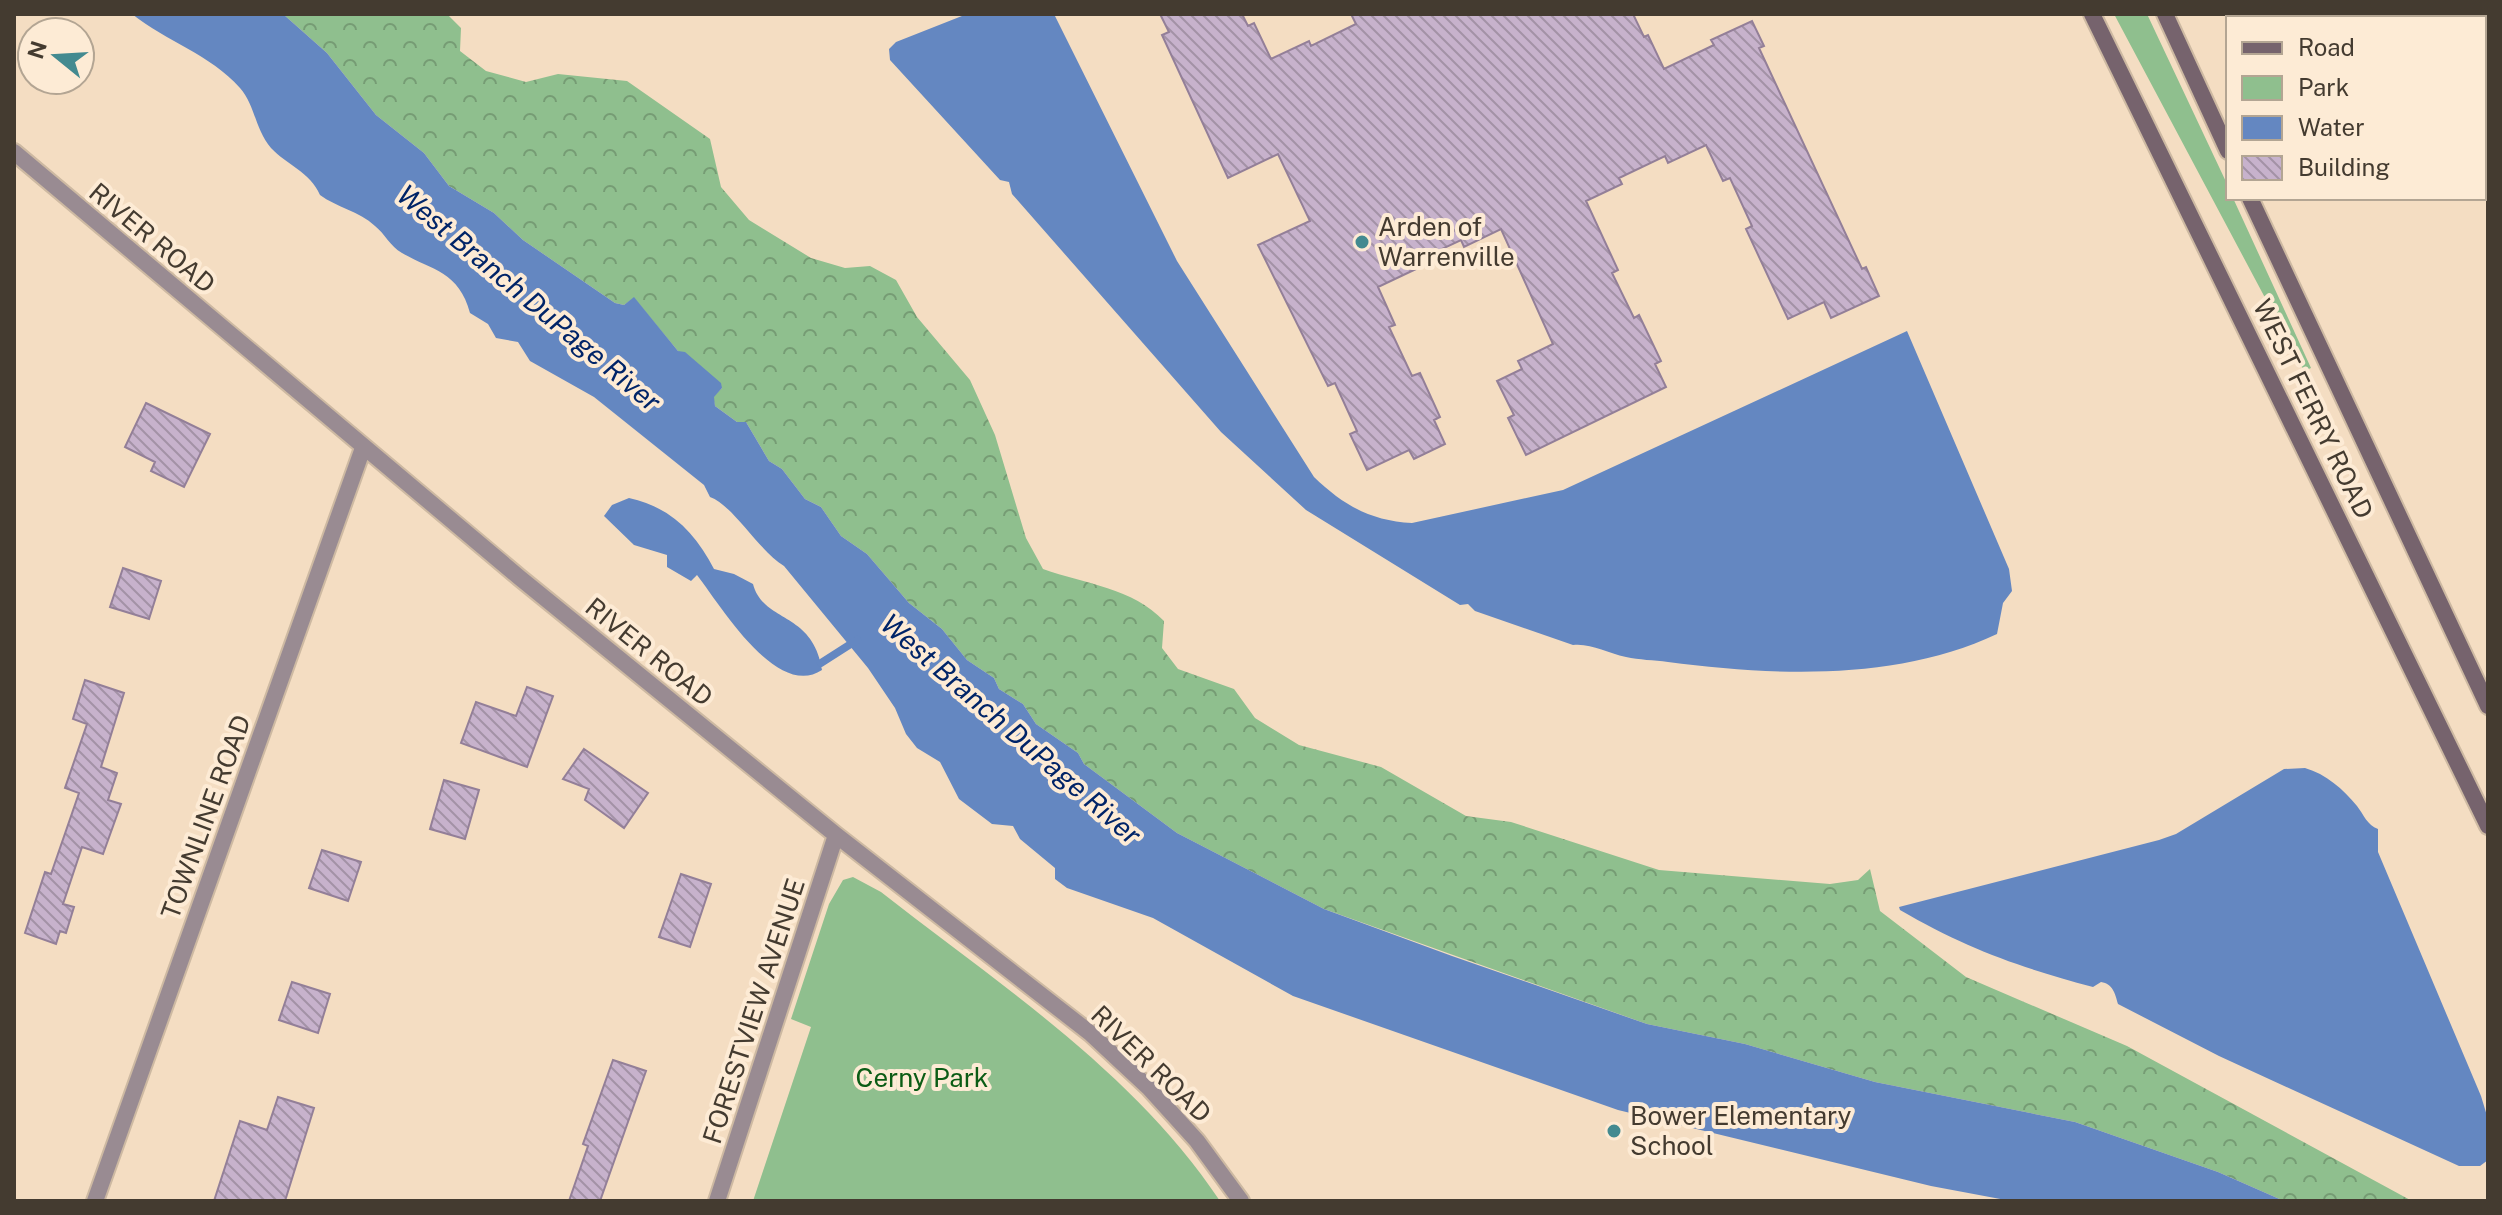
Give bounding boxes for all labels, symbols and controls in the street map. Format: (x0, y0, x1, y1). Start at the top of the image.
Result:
north arrow (16, 16, 96, 96)
legend (2226, 16, 2486, 200)
text: Road (2298, 33, 2355, 61)
text: N (22, 38, 52, 62)
text: Park (2298, 73, 2349, 101)
text: Water (2298, 113, 2365, 141)
text: Building (2298, 153, 2390, 181)
street label: RIVER ROAD (83, 176, 222, 299)
water label: West Branch DuPage River (391, 178, 668, 418)
place label: Arden of Warrenville (1378, 211, 1515, 272)
marker: Arden of Warrenville (1353, 233, 1371, 251)
street label: WEST FERRY ROAD (2247, 294, 2380, 524)
street label: RIVER ROAD (579, 591, 719, 712)
water label: West Branch DuPage River (875, 607, 1148, 851)
street label: TOWNLINE ROAD (154, 711, 257, 923)
street label: FORESTVIEW AVENUE (696, 874, 811, 1147)
street label: RIVER ROAD (1085, 999, 1218, 1129)
park label: Cerny Park (856, 1062, 988, 1093)
place label: Bower Elementary School (1630, 1100, 1852, 1161)
marker: Bower Elementary School (1605, 1122, 1623, 1140)

